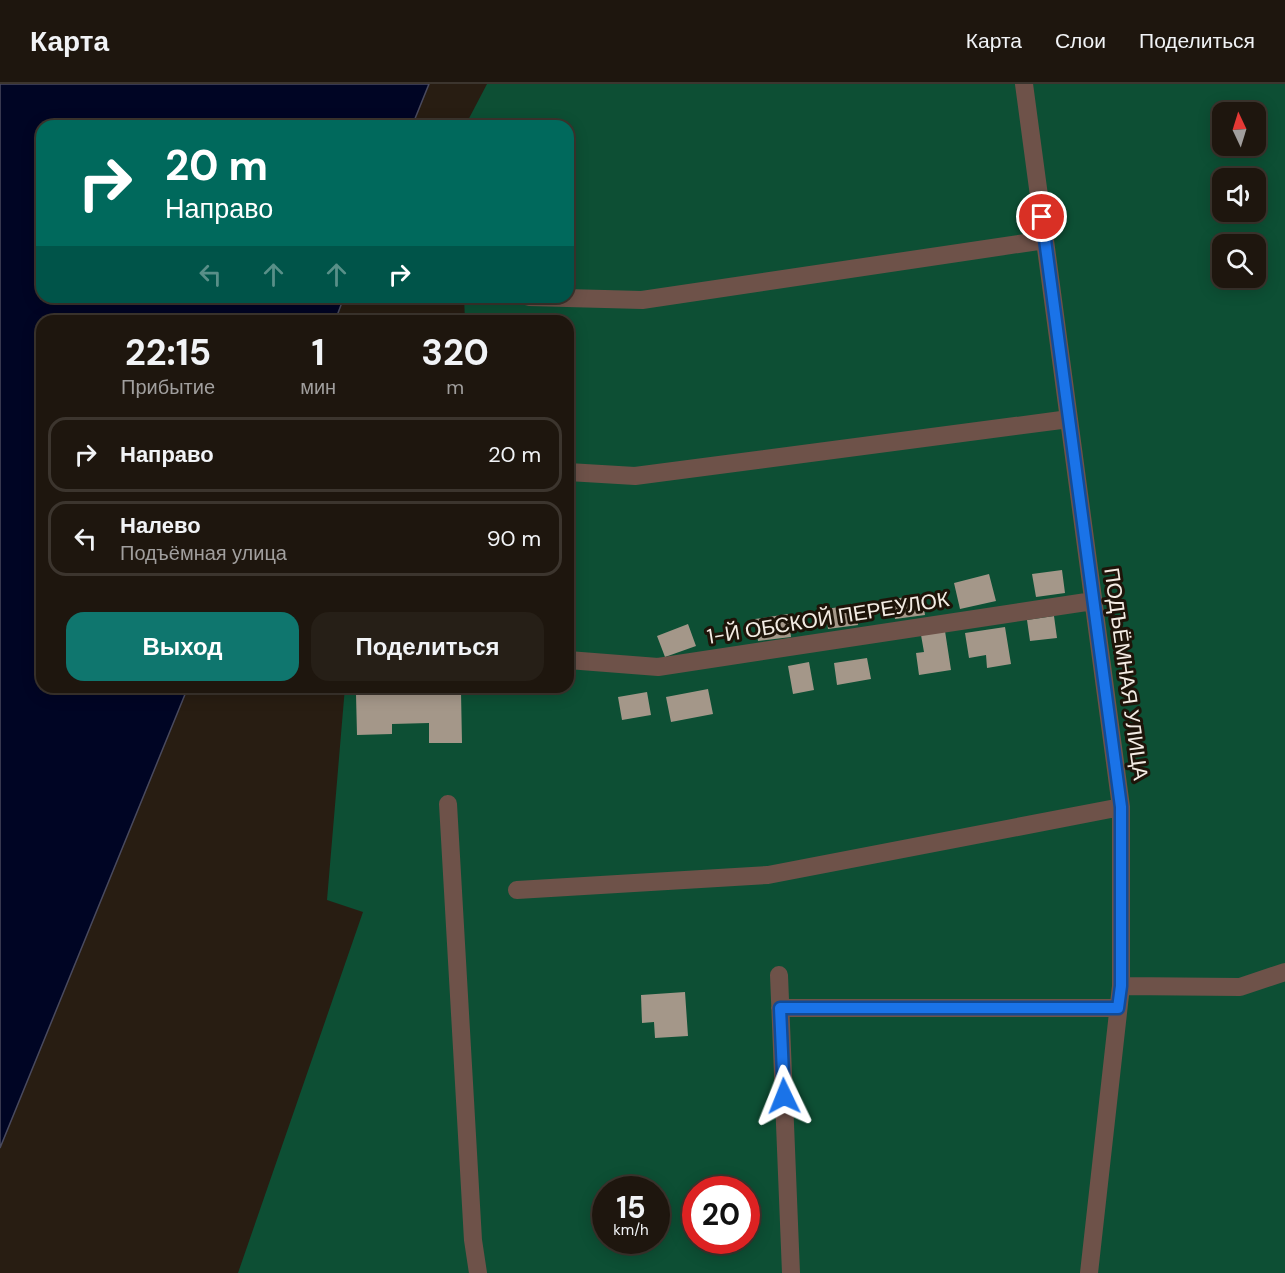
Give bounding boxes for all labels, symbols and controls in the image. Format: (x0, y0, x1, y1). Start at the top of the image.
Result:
text: Карта (30, 23, 109, 60)
text: Карта (966, 27, 1022, 55)
text: Слои (1055, 27, 1106, 55)
text: Поделиться (1139, 27, 1255, 55)
north arrow (1212, 102, 1266, 156)
map controls (1212, 102, 1266, 288)
text: 20 m (165, 138, 268, 193)
icon: right (66, 144, 144, 222)
button: sound (1212, 168, 1266, 222)
text: Направо (165, 191, 273, 226)
pin (1016, 191, 1067, 242)
icon: arrive (1025, 200, 1058, 233)
button: search (1212, 234, 1266, 288)
icon: left (194, 258, 227, 291)
icon: ahead (257, 258, 290, 291)
icon: ahead (320, 258, 353, 291)
icon: right (383, 258, 416, 291)
text: 22:15 (125, 329, 211, 376)
text: 1 (312, 329, 325, 376)
text: 320 (421, 329, 489, 376)
text: Прибытие (121, 374, 215, 400)
text: мин (300, 374, 336, 400)
text: m (446, 374, 464, 400)
icon: right (69, 438, 102, 471)
text: Направо (120, 440, 214, 469)
text: 20 m (488, 440, 541, 469)
text: Налево (120, 511, 201, 540)
icon: left (69, 522, 102, 555)
text: 90 m (487, 524, 541, 553)
text: Подъёмная улица (120, 540, 287, 566)
street label: ПОДЪЁМНАЯ УЛИЦА (1097, 566, 1155, 782)
street label: 1-Й ОБСКОЙ ПЕРЕУЛОК (705, 585, 952, 651)
button: Выход (66, 612, 299, 681)
button: Поделиться (311, 612, 544, 681)
position arrow (752, 1064, 816, 1128)
speed limit sign: 20 (682, 1176, 760, 1254)
text: 15 (616, 1188, 646, 1227)
text: km/h (613, 1220, 649, 1240)

